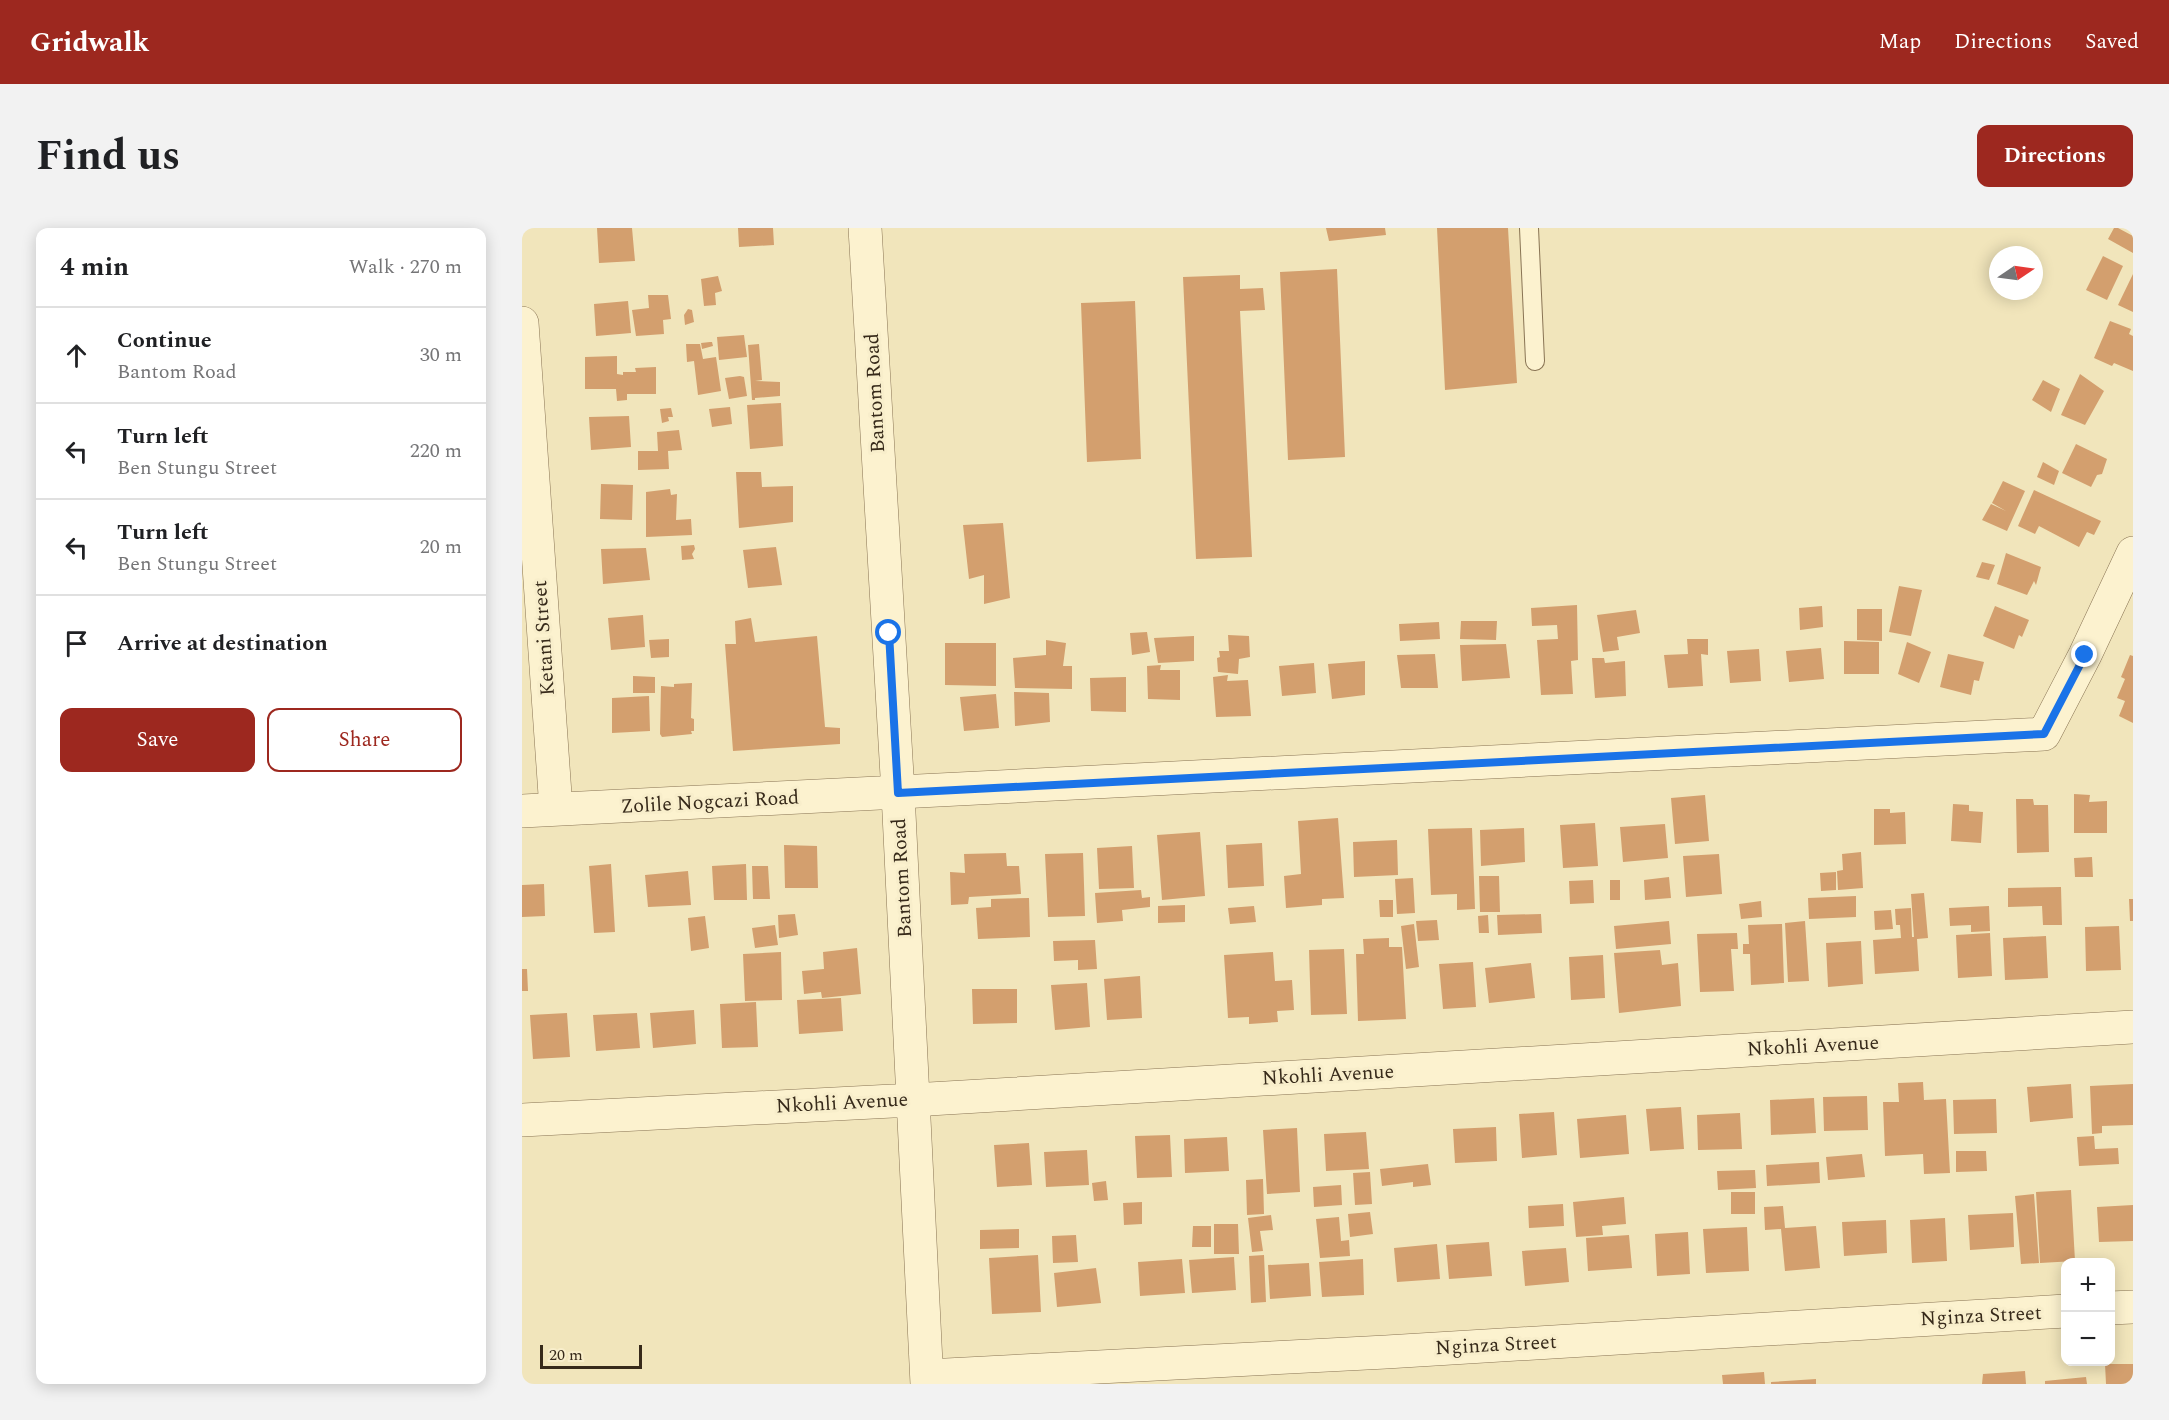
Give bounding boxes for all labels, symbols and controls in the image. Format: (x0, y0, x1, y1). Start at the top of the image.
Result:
text: Gridwalk (30, 21, 149, 64)
text: Map (1879, 26, 1921, 58)
text: Directions (1954, 26, 2052, 58)
text: Saved (2085, 26, 2139, 58)
text: Find us (36, 125, 180, 188)
button: Directions (1977, 125, 2133, 187)
north arrow (1989, 246, 2043, 300)
text: 4 min (60, 247, 129, 287)
text: Walk · 270 m (349, 252, 462, 282)
text: Continue (117, 324, 212, 357)
street label: Bantom Road (857, 332, 893, 454)
icon: ahead (60, 339, 93, 372)
text: 30 m (420, 340, 462, 370)
text: Bantom Road (117, 357, 237, 387)
text: Turn left (117, 420, 209, 453)
icon: left (60, 435, 93, 468)
text: 220 m (410, 436, 462, 466)
text: Ben Stungu Street (117, 453, 277, 483)
text: Turn left (117, 516, 209, 549)
icon: left (60, 531, 93, 564)
text: 20 m (420, 532, 462, 562)
text: Ben Stungu Street (117, 549, 277, 579)
street label: Ketani Street (525, 579, 563, 697)
route start (875, 619, 901, 645)
icon: arrive (60, 627, 93, 660)
text: Arrive at destination (117, 627, 328, 660)
route end (2071, 641, 2097, 667)
button: Save (60, 708, 255, 772)
button: Share (267, 708, 462, 772)
street label: Zolile Nogcazi Road (620, 782, 800, 822)
street label: Bantom Road (884, 817, 920, 939)
street label: Nkohli Avenue (1746, 1028, 1880, 1064)
street label: Nkohli Avenue (1261, 1057, 1395, 1093)
street label: Nkohli Avenue (775, 1085, 909, 1121)
map controls (2061, 1258, 2115, 1366)
button: + (2061, 1258, 2115, 1312)
street label: Nginza Street (1919, 1298, 2043, 1334)
button: − (2061, 1312, 2115, 1366)
street label: Nginza Street (1434, 1327, 1558, 1363)
scale bar (540, 1342, 642, 1370)
text: 20 m (549, 1343, 583, 1367)

